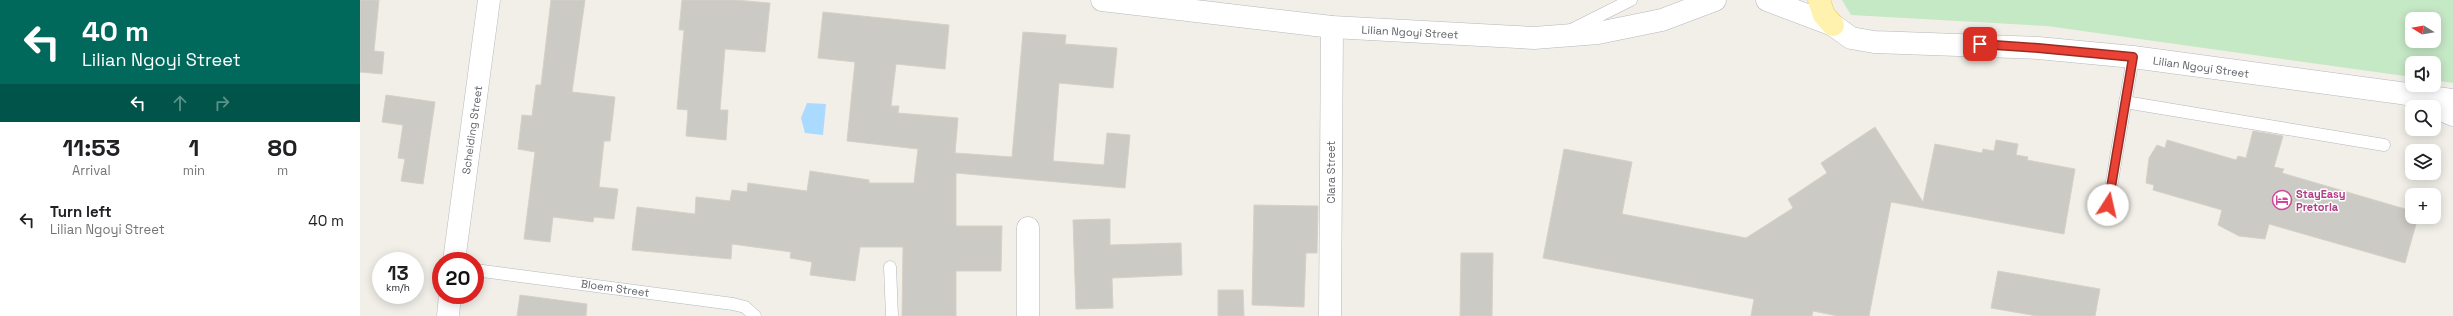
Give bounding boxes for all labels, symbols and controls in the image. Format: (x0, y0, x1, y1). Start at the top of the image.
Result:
north arrow (2405, 12, 2441, 48)
map controls (2405, 12, 2441, 224)
text: 40 m (82, 13, 149, 49)
icon: left (16, 16, 68, 68)
street label: Lilian Ngoyi Street (1361, 22, 1459, 42)
pin (1963, 27, 1997, 61)
icon: arrive (1969, 33, 1991, 55)
text: Lilian Ngoyi Street (82, 48, 241, 71)
street label: Lilian Ngoyi Street (2152, 53, 2250, 81)
button: sound (2405, 56, 2441, 92)
street label: Scheiding Street (459, 85, 485, 175)
icon: left (127, 92, 149, 114)
icon: ahead (169, 92, 191, 114)
icon: right (211, 92, 233, 114)
button: search (2405, 100, 2441, 136)
text: 11:53 (62, 132, 120, 163)
text: 1 (188, 132, 199, 163)
text: 80 (268, 132, 298, 163)
street label: Clara Street (1324, 141, 1338, 203)
button: layers (2405, 144, 2441, 180)
text: Arrival (72, 162, 111, 179)
text: min (183, 162, 205, 179)
text: m (277, 162, 288, 179)
position arrow (2087, 184, 2129, 226)
place label: StayEasy Pretoria (2296, 187, 2346, 214)
button: + (2405, 188, 2441, 224)
hotel icon: StayEasy Pretoria (2271, 189, 2293, 211)
text: Turn left (50, 202, 112, 221)
icon: left (16, 209, 38, 231)
text: 40 m (308, 211, 344, 230)
text: Lilian Ngoyi Street (50, 221, 165, 238)
speed limit sign: 20 (432, 252, 484, 304)
text: 13 (387, 260, 409, 286)
street label: Bloem Street (580, 276, 650, 300)
text: km/h (386, 281, 410, 294)

